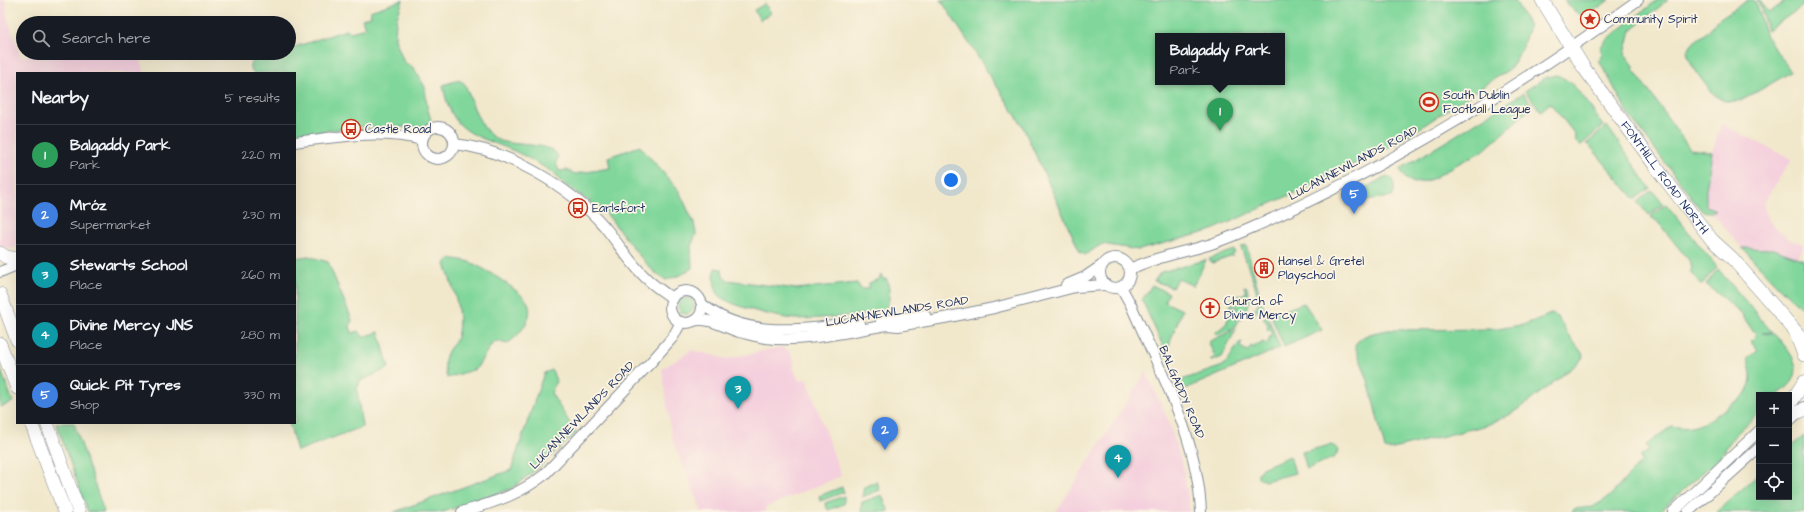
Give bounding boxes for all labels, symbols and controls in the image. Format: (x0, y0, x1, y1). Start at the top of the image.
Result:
place icon: Community Spirit (1579, 8, 1601, 30)
place label: Community Spirit (1604, 11, 1698, 29)
search box (16, 16, 296, 60)
icon: search (30, 27, 52, 49)
text: Search here (62, 28, 151, 49)
popup (1155, 33, 1285, 85)
text: Balgaddy Park (1170, 40, 1270, 61)
text: Park (1170, 61, 1200, 79)
text: Nearby (32, 86, 89, 110)
place label: South Dublin Football League (1443, 87, 1531, 119)
text: 5 results (224, 89, 280, 107)
sports icon: South Dublin Football League (1418, 91, 1440, 113)
pin: 1 (1207, 98, 1233, 131)
bus stop icon: Castle Road (340, 118, 362, 140)
street label: FONTHILL ROAD NORTH (1616, 118, 1713, 238)
place label: Castle Road (365, 121, 431, 138)
street label: LUCAN-NEWLANDS ROAD (1286, 122, 1421, 205)
text: Balgaddy Park (70, 135, 170, 156)
text: 1 (44, 146, 46, 164)
text: 220 m (242, 146, 280, 164)
text: Park (70, 156, 100, 174)
your location (941, 170, 961, 190)
pin: 5 (1341, 181, 1367, 214)
text: Mróz (70, 195, 107, 216)
bus stop icon: Earlsfort (567, 197, 589, 219)
place label: Earlsfort (592, 200, 645, 217)
text: 2 (41, 206, 49, 224)
text: 230 m (242, 206, 280, 224)
text: Supermarket (70, 216, 151, 234)
place label: Hansel & Gretel Playschool (1278, 253, 1364, 285)
text: Stewarts School (70, 255, 187, 276)
building icon: Hansel & Gretel Playschool (1253, 257, 1275, 279)
text: 3 (42, 266, 48, 284)
text: 260 m (241, 266, 280, 284)
text: Place (70, 276, 102, 294)
street label: LUCAN-NEWLANDS ROAD (824, 292, 970, 331)
place label: Church of Divine Mercy (1224, 293, 1297, 325)
church icon: Church of Divine Mercy (1199, 297, 1221, 319)
text: Divine Mercy JNS (70, 315, 193, 336)
text: 4 (41, 326, 49, 344)
text: 280 m (241, 326, 280, 344)
text: Place (70, 336, 102, 354)
street label: BALGADDY ROAD (1154, 343, 1209, 441)
street label: LUCAN-NEWLANDS ROAD (526, 357, 639, 473)
text: Quick Pit Tyres (70, 375, 181, 396)
pin: 3 (725, 376, 751, 409)
text: 5 (40, 386, 50, 404)
text: 330 m (243, 386, 280, 404)
map controls (1756, 392, 1792, 500)
button: + (1756, 392, 1792, 428)
text: Shop (70, 396, 99, 414)
pin: 2 (872, 417, 898, 450)
button: − (1756, 428, 1792, 464)
pin: 4 (1105, 445, 1131, 478)
button: locate (1756, 464, 1792, 500)

